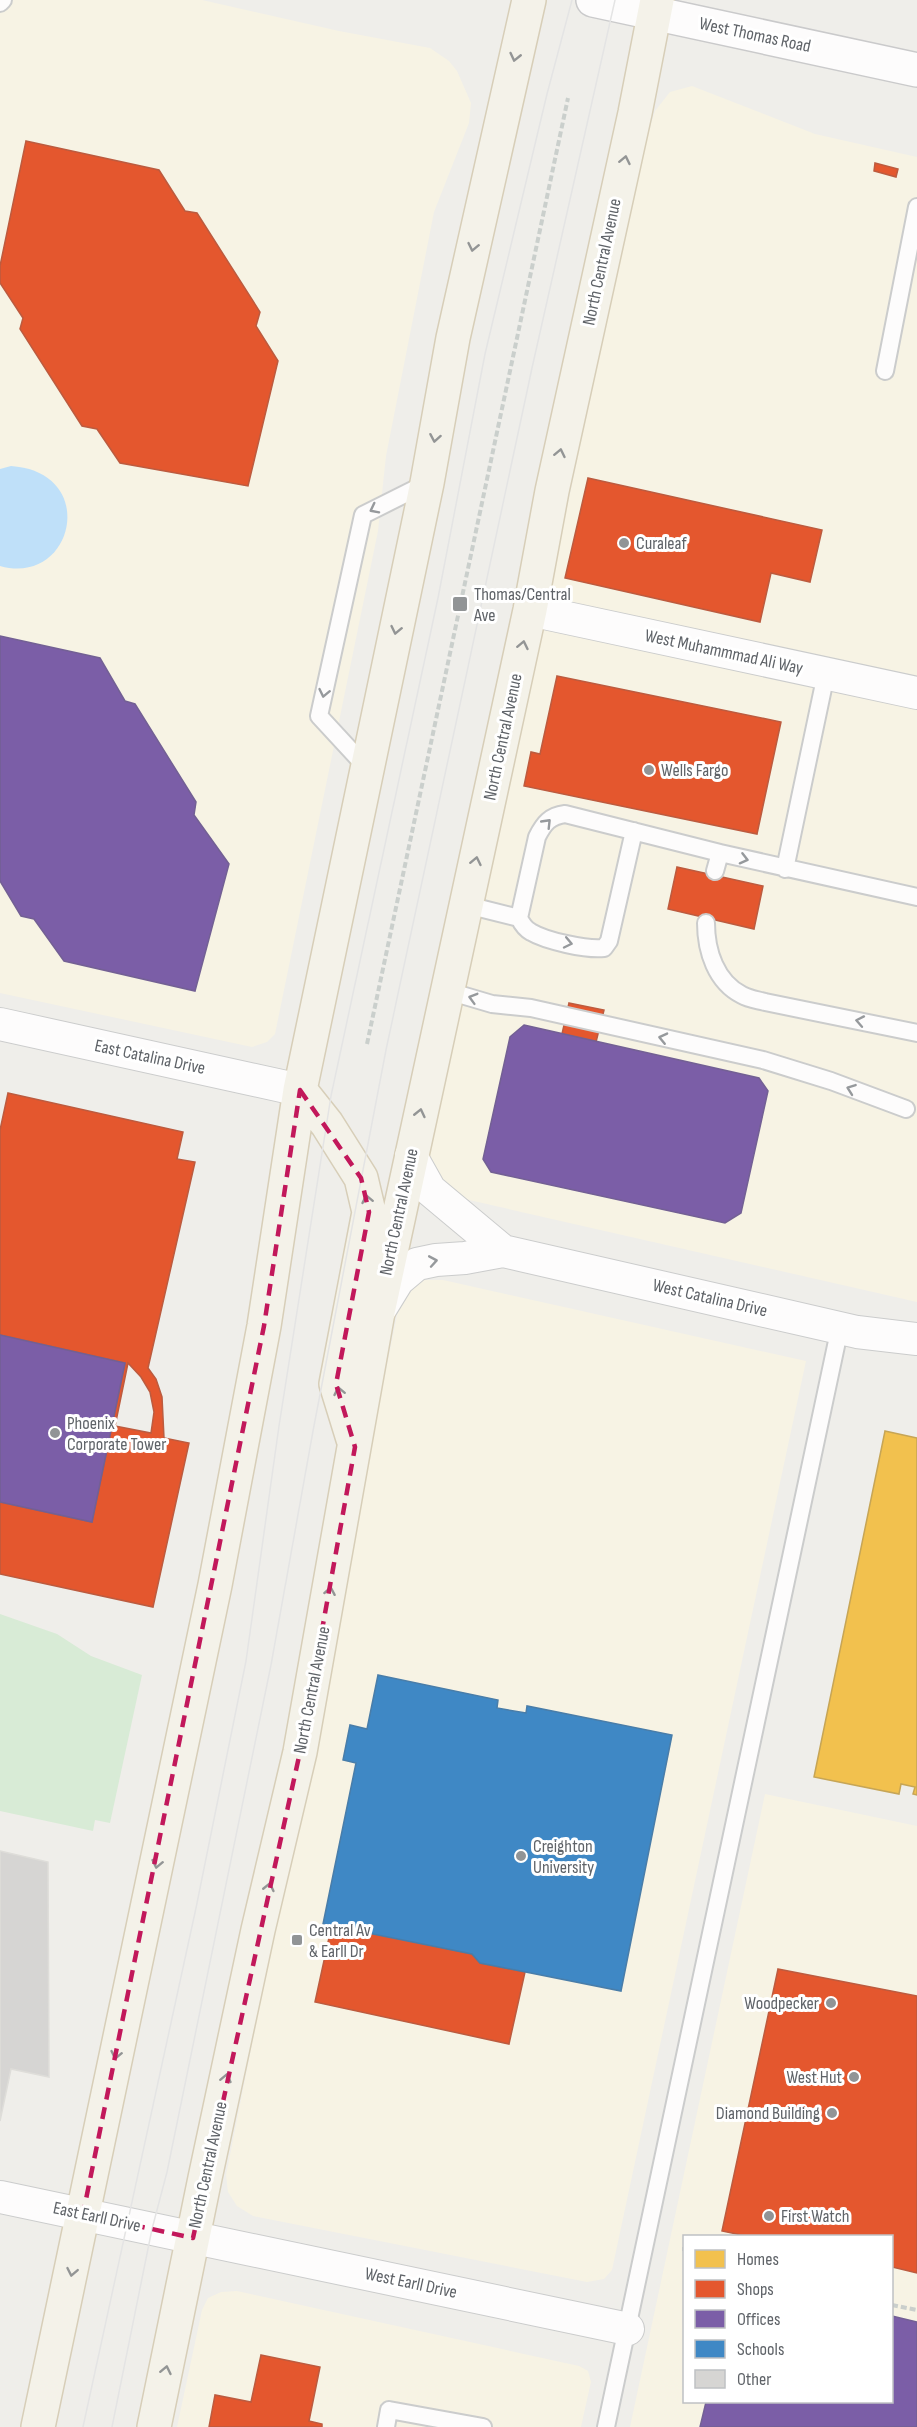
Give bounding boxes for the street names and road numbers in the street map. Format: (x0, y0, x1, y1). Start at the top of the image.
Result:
street label: West Thomas Road (697, 13, 813, 57)
street label: North Central Avenue (578, 197, 626, 327)
street label: West Muhammmad Ali Way (643, 625, 805, 679)
street label: North Central Avenue (479, 672, 527, 802)
street label: East Catalina Drive (93, 1035, 207, 1079)
street label: North Central Avenue (375, 1147, 423, 1277)
street label: West Catalina Drive (651, 1275, 769, 1321)
street label: North Central Avenue (289, 1625, 335, 1755)
street label: North Central Avenue (184, 2100, 232, 2230)
street label: East Earll Drive (51, 2197, 143, 2237)
street label: West Earll Drive (363, 2263, 459, 2303)

